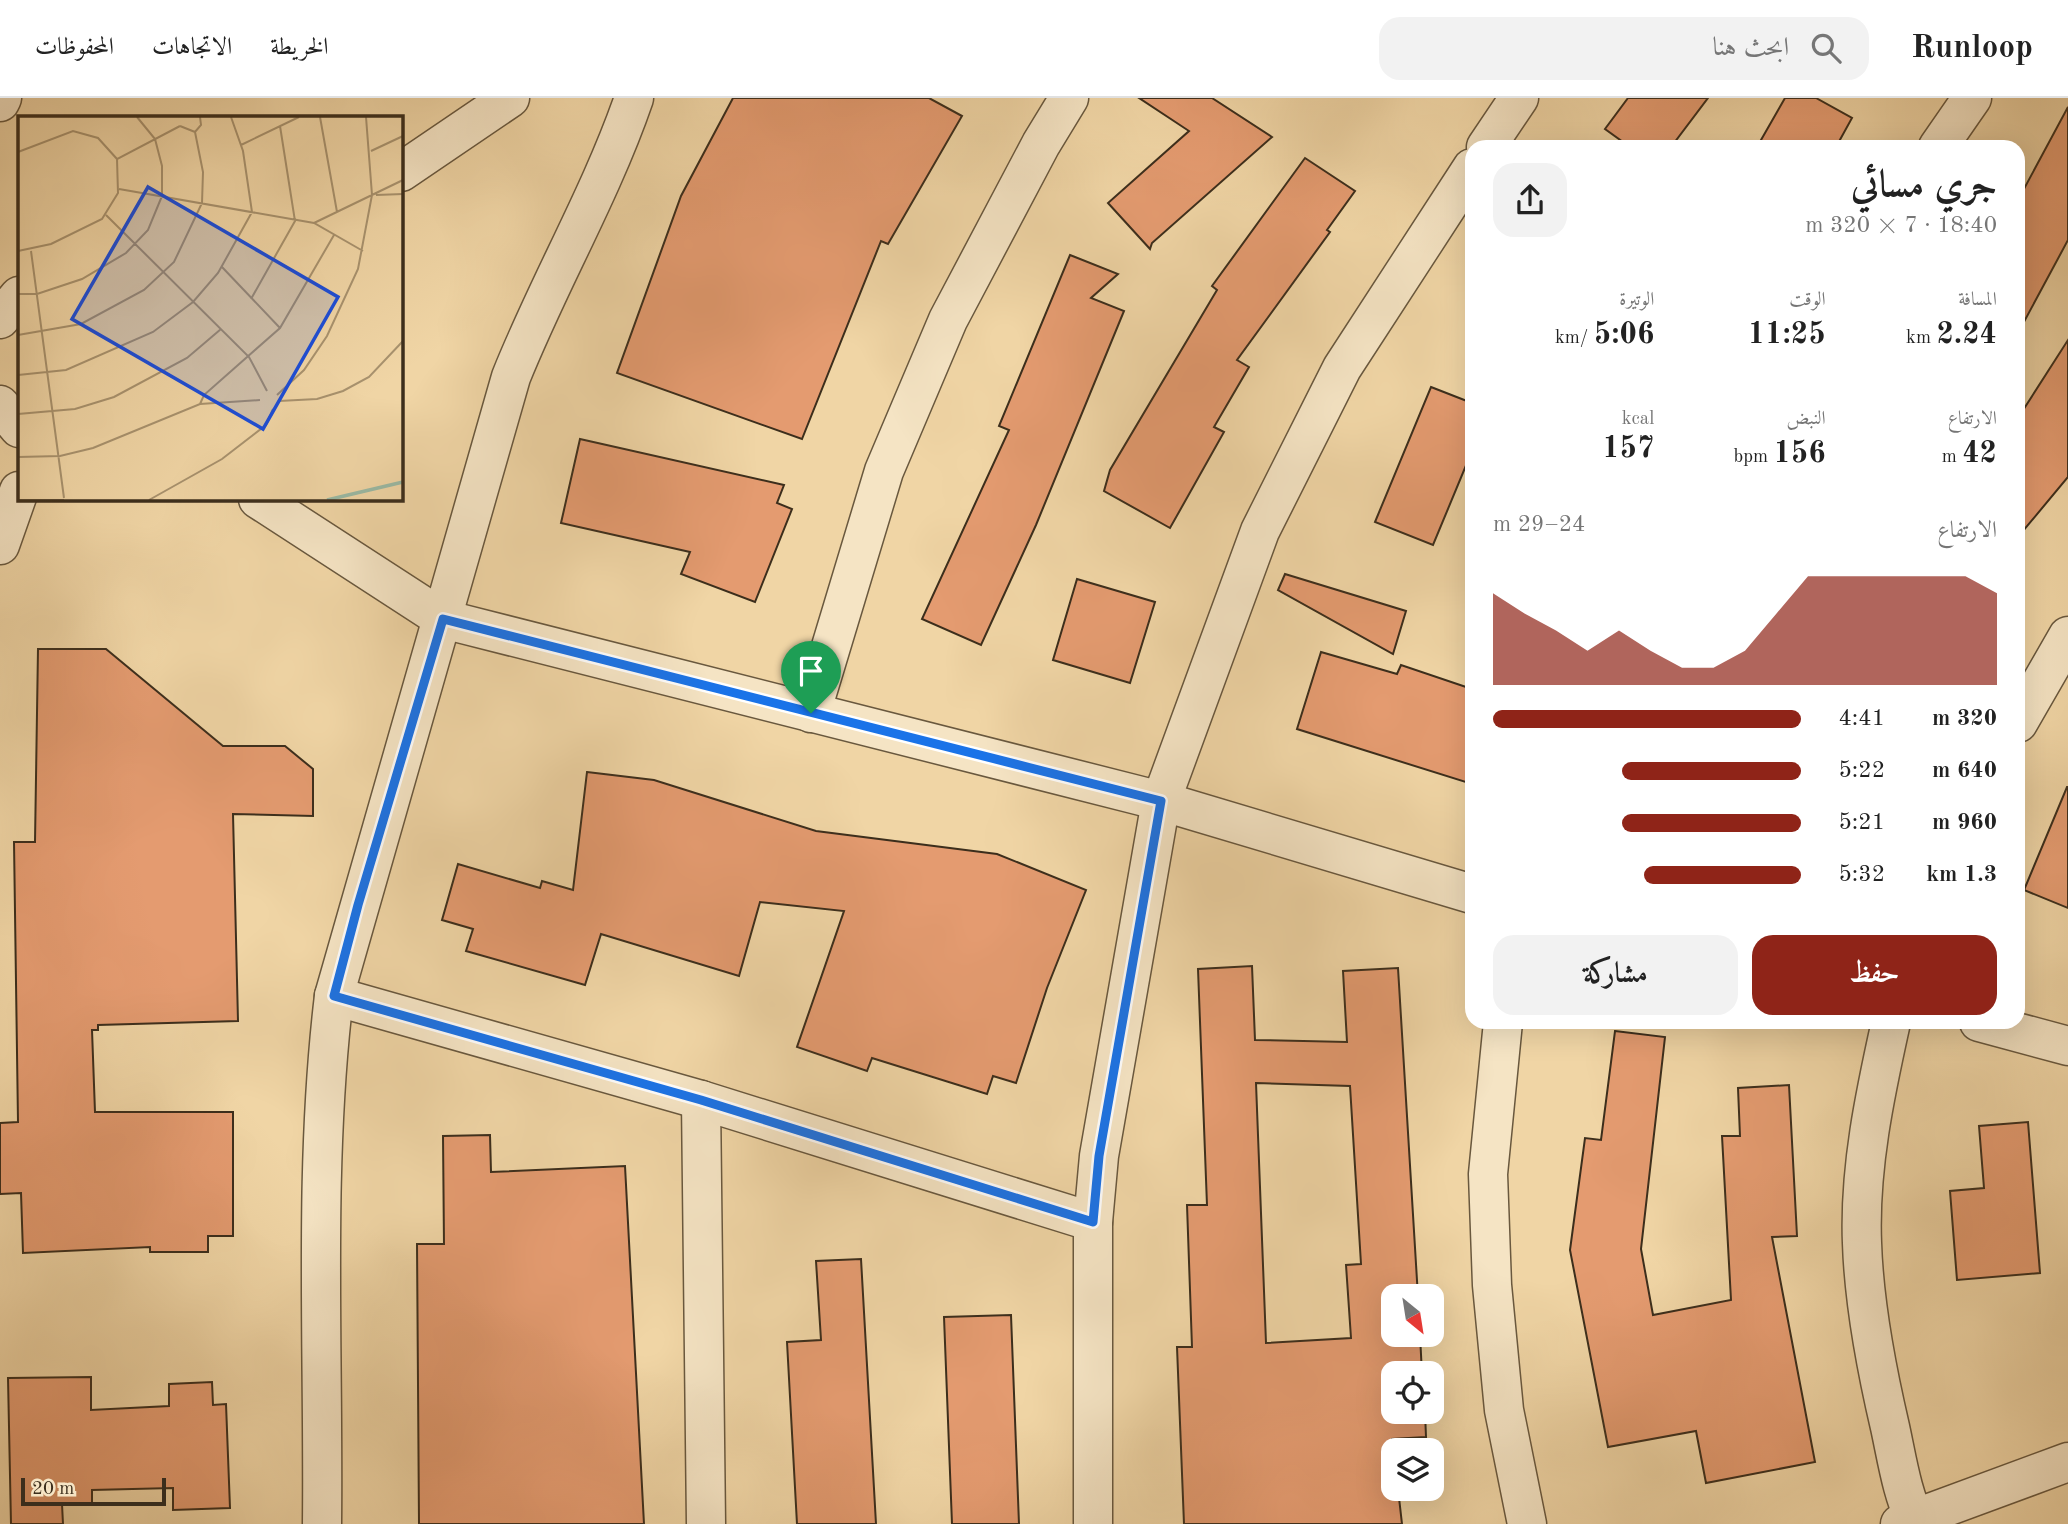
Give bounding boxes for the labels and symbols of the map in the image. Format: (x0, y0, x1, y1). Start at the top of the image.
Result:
inset map (18, 116, 402, 500)
pin (781, 641, 841, 713)
north arrow (1381, 1284, 1444, 1348)
scale bar (21, 1475, 166, 1507)

